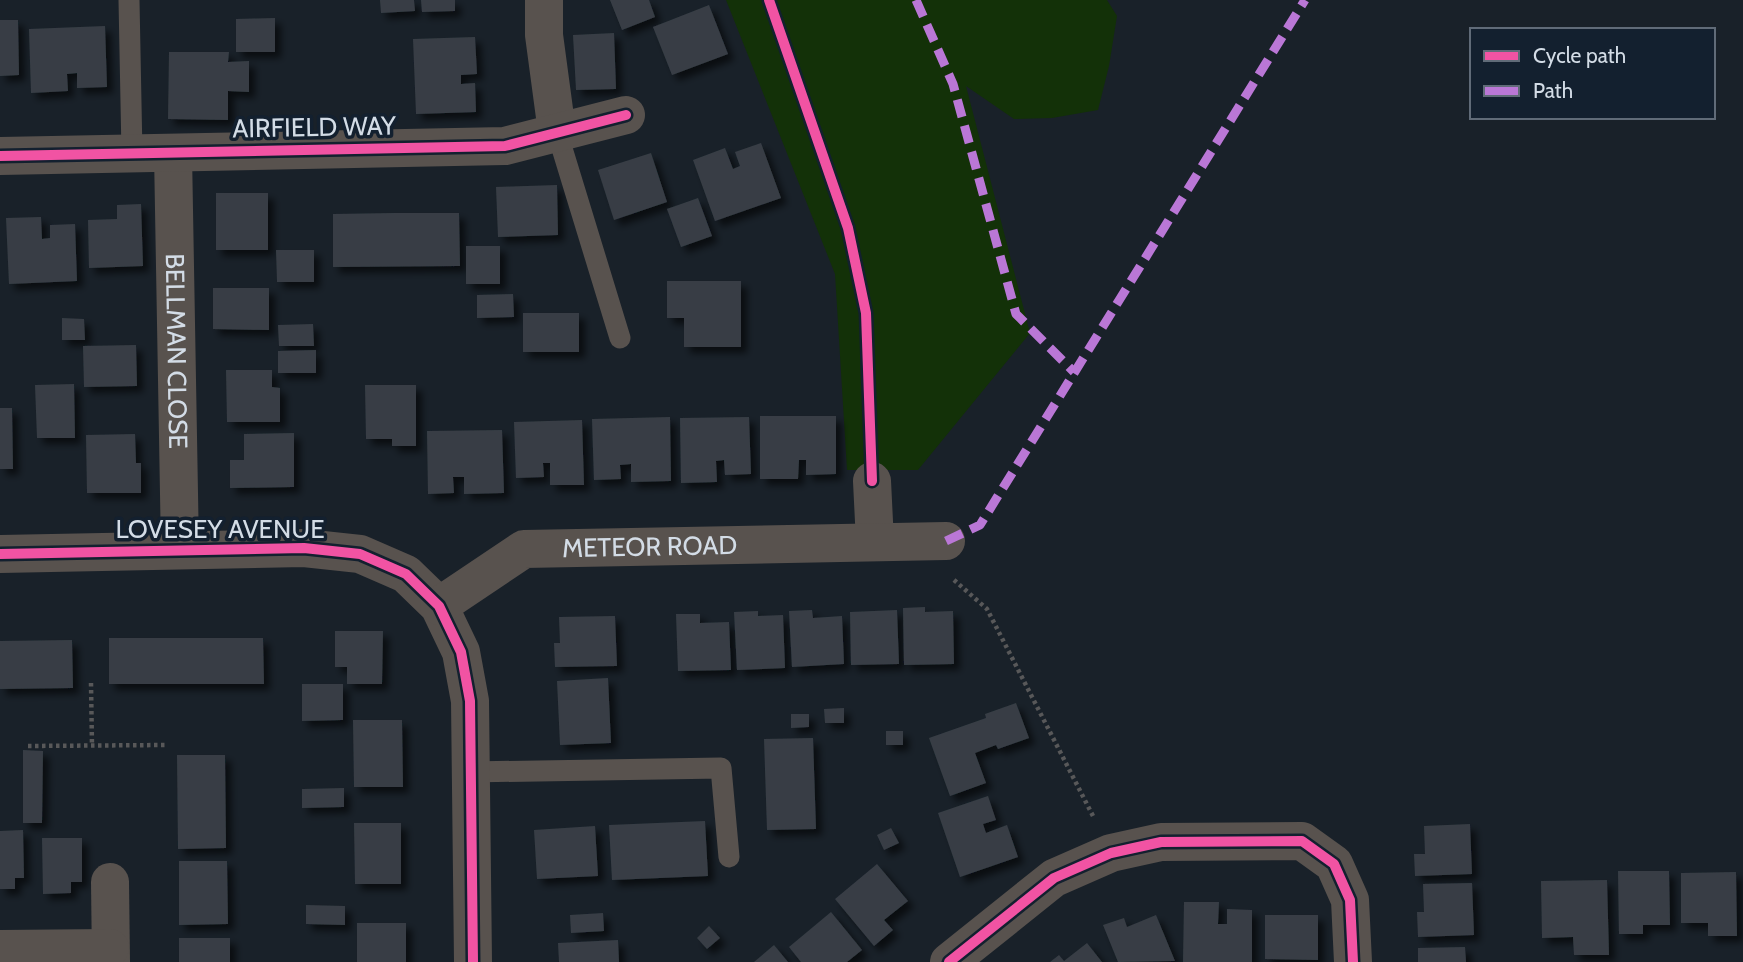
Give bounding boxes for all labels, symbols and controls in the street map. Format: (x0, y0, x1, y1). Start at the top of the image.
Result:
legend (1470, 28, 1715, 119)
text: Cycle path (1533, 43, 1626, 68)
text: Path (1533, 78, 1573, 103)
street label: AIRFIELD WAY (232, 110, 396, 144)
street label: BELLMAN CLOSE (159, 253, 194, 449)
street label: LOVESEY AVENUE (115, 513, 325, 545)
street label: METEOR ROAD (562, 529, 738, 564)

